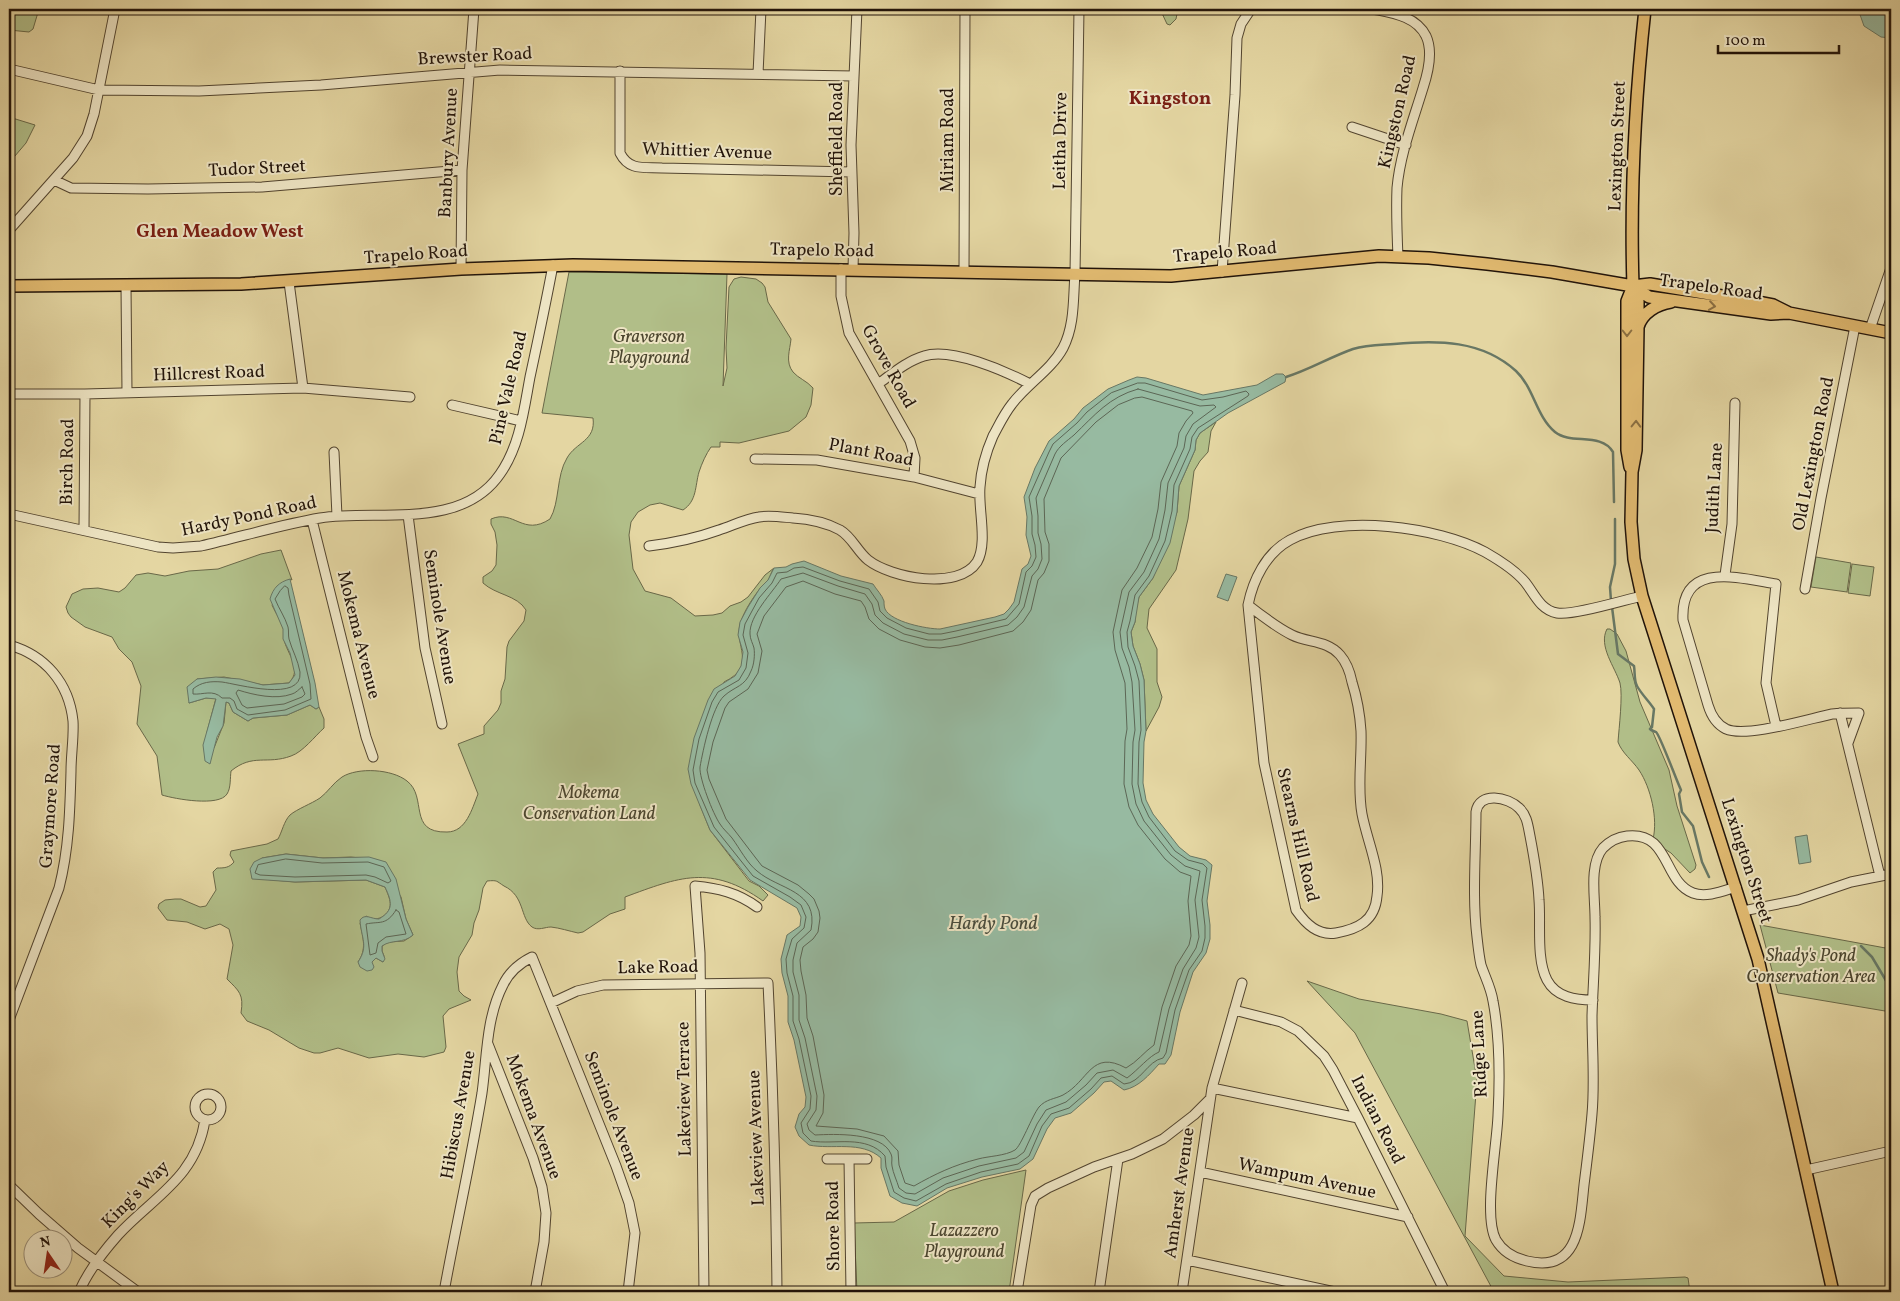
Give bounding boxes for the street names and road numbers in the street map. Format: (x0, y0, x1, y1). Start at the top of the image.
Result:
street label: Brewster Road (417, 42, 533, 72)
street label: Kingston Road (1373, 53, 1423, 171)
street label: Lexington Street (1603, 80, 1633, 212)
street label: Sheffield Road (825, 82, 850, 196)
street label: Banbury Avenue (433, 87, 465, 219)
street label: Miriam Road (936, 88, 961, 192)
street label: Leitha Drive (1048, 92, 1074, 190)
street label: Whittier Avenue (641, 137, 773, 167)
street label: Tudor Street (207, 154, 307, 184)
street label: Trapelo Road (1172, 236, 1278, 270)
street label: Trapelo Road (770, 238, 874, 264)
street label: Trapelo Road (363, 239, 469, 271)
street label: Trapelo Road (1658, 268, 1764, 308)
street label: Grove Road (855, 321, 921, 413)
street label: Pine Vale Road (484, 329, 534, 447)
street label: Hillcrest Road (153, 360, 265, 388)
street label: Old Lexington Road (1787, 375, 1841, 533)
street label: Birch Road (55, 418, 81, 506)
street label: Plant Road (826, 433, 916, 473)
street label: Judith Lane (1700, 442, 1730, 534)
street label: Hardy Pond Road (179, 490, 319, 544)
street label: Seminole Avenue (416, 548, 462, 686)
street label: Mokema Avenue (330, 568, 386, 702)
street label: Graymore Road (34, 743, 68, 869)
street label: Stearns Hill Road (1269, 765, 1325, 905)
street label: Lexington Street (1714, 795, 1778, 927)
street label: Lake Road (617, 955, 699, 981)
street label: Ridge Lane (1465, 1010, 1495, 1098)
street label: Lakeview Terrace (671, 1021, 699, 1157)
street label: Seminole Avenue (577, 1048, 649, 1184)
street label: Hibiscus Avenue (435, 1049, 483, 1181)
street label: Mokema Avenue (499, 1051, 567, 1183)
street label: Lakeview Avenue (742, 1070, 772, 1206)
street label: Indian Road (1344, 1071, 1410, 1169)
street label: Amherst Avenue (1158, 1126, 1202, 1260)
street label: Wampum Avenue (1236, 1152, 1378, 1206)
street label: King's Way (96, 1155, 176, 1235)
street label: Shore Road (821, 1181, 847, 1271)

